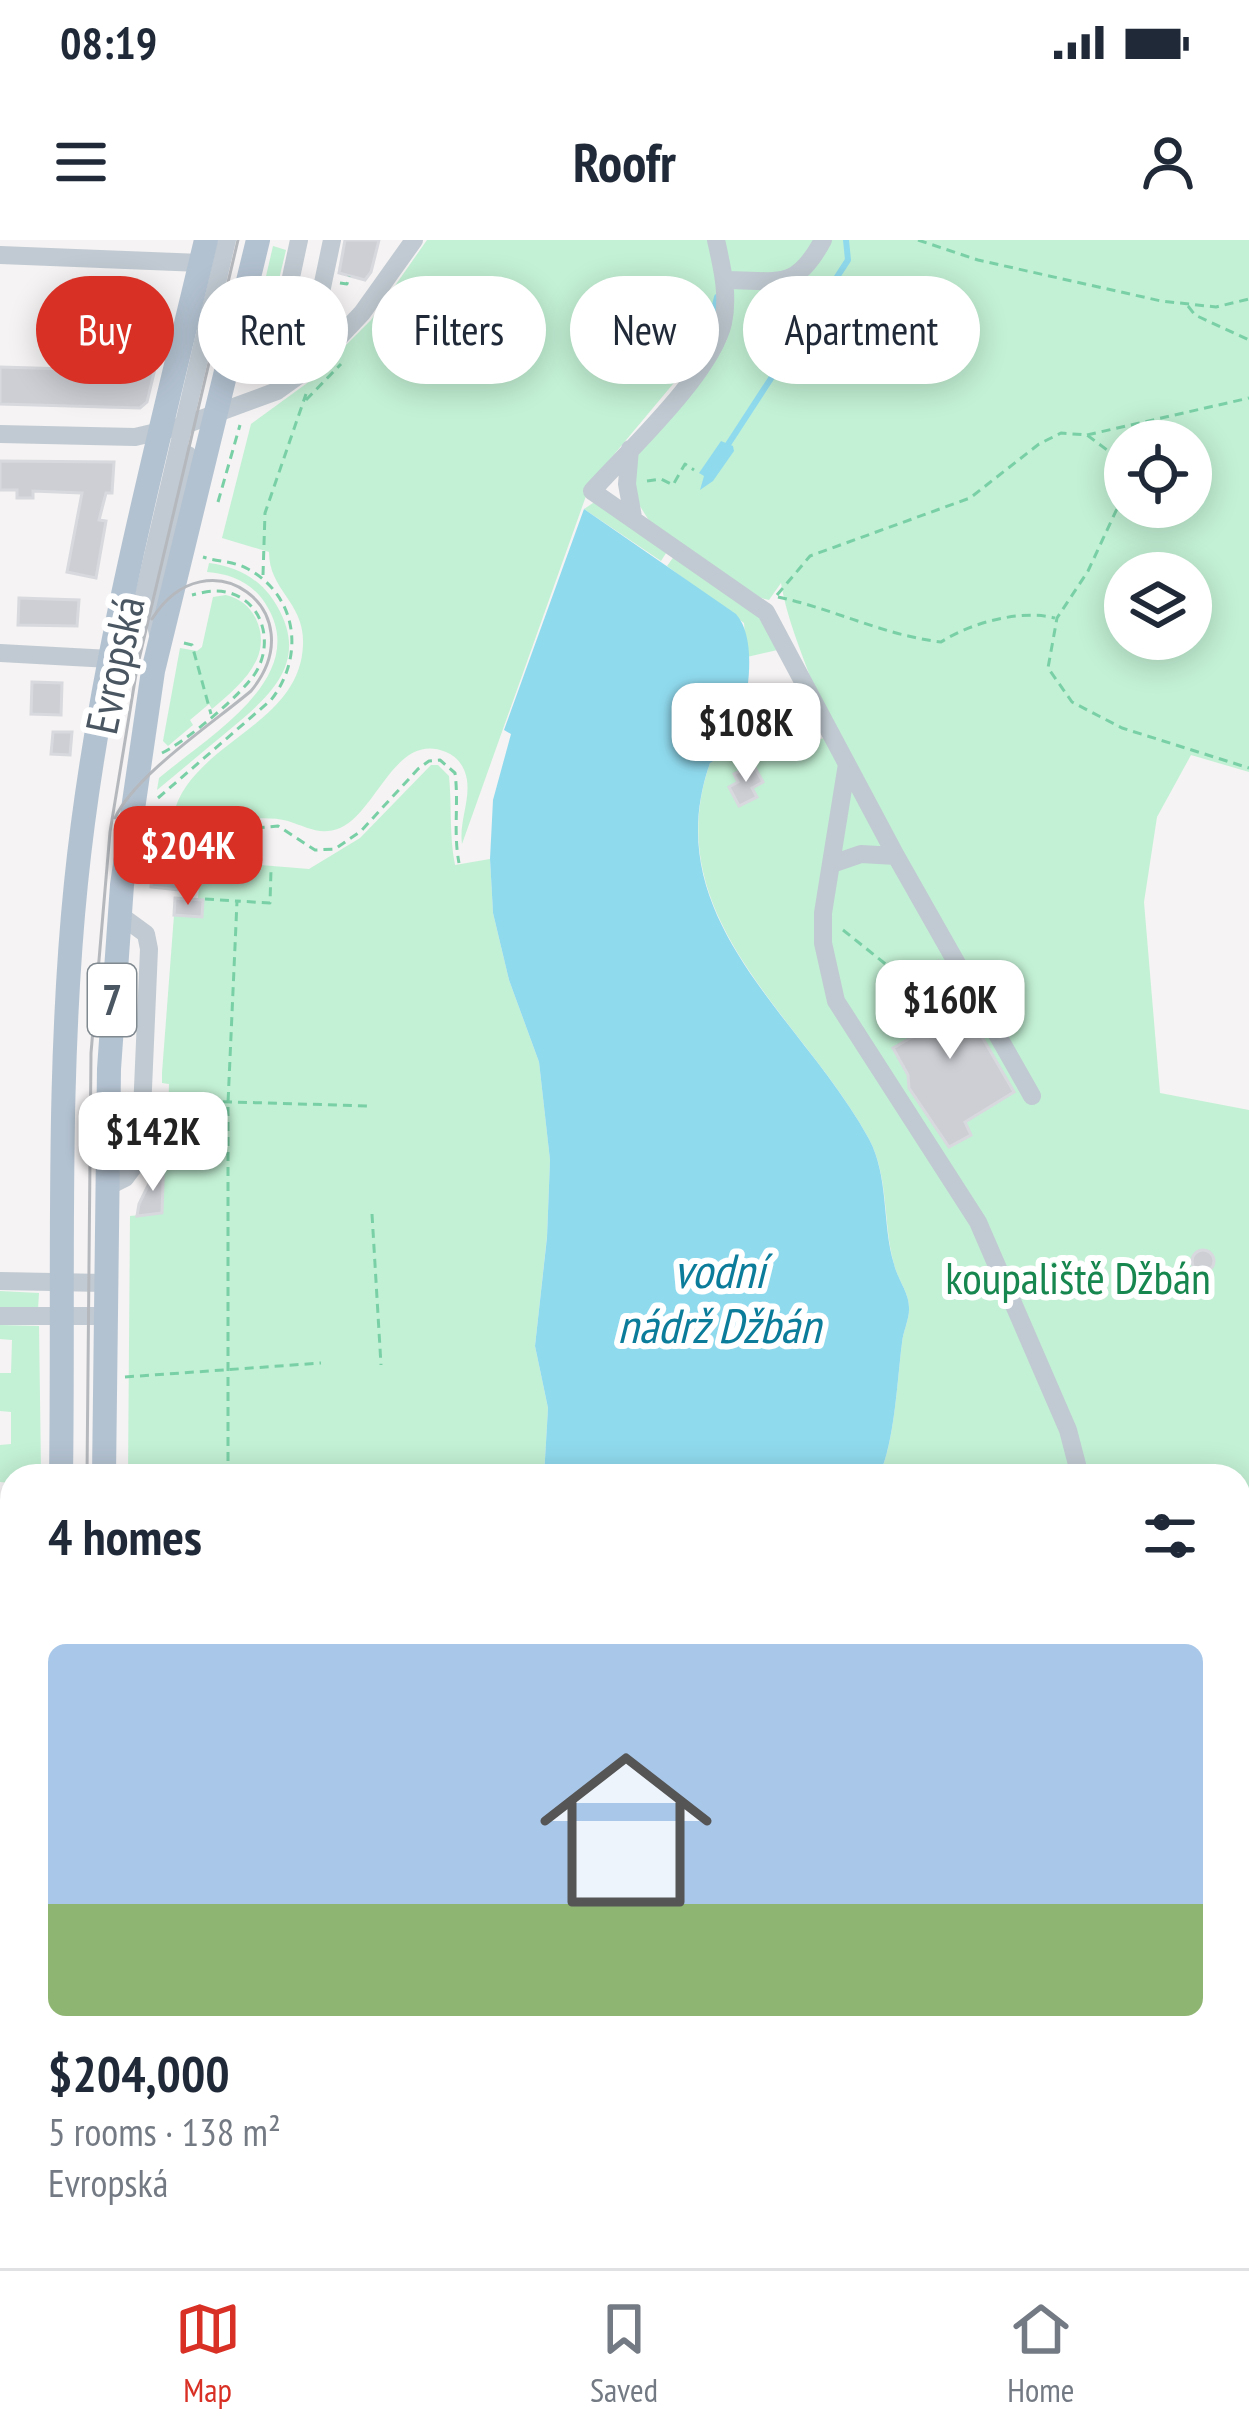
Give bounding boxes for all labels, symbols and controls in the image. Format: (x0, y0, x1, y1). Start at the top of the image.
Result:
text: 08:19 (60, 13, 157, 71)
text: Roofr (573, 127, 676, 197)
icon: menu (48, 129, 114, 195)
icon: person (1135, 129, 1201, 195)
chip: Buy (36, 276, 174, 384)
chip: Rent (198, 276, 348, 384)
chip: Filters (372, 276, 546, 384)
chip: New (570, 276, 719, 384)
chip: Apartment (743, 276, 980, 384)
map controls (1104, 420, 1212, 660)
button: locate (1104, 420, 1212, 528)
button: layers (1104, 552, 1212, 660)
street label: Evropská (71, 591, 157, 739)
pin: $108K (662, 683, 830, 785)
text: $108K (699, 696, 793, 747)
pin: $204K (104, 806, 272, 908)
text: $204K (141, 819, 235, 870)
pin: $160K (866, 960, 1034, 1062)
road number: 7 (88, 964, 136, 1036)
text: $160K (903, 973, 997, 1024)
pin: $142K (69, 1092, 237, 1194)
text: $142K (106, 1105, 200, 1156)
water label: vodní nádrž Džbán (617, 1239, 824, 1356)
park label: koupaliště Džbán (945, 1248, 1211, 1306)
text: 4 homes (48, 1503, 202, 1569)
icon: filters (1137, 1503, 1203, 1569)
icon: home (518, 1722, 734, 1938)
text: $204,000 (48, 2040, 230, 2106)
text: 5 rooms · 138 m² (48, 2106, 281, 2157)
text: Evropská (48, 2157, 168, 2208)
tab: Map (175, 2296, 241, 2411)
tab: Saved (590, 2296, 658, 2411)
tab: Home (1007, 2296, 1074, 2411)

